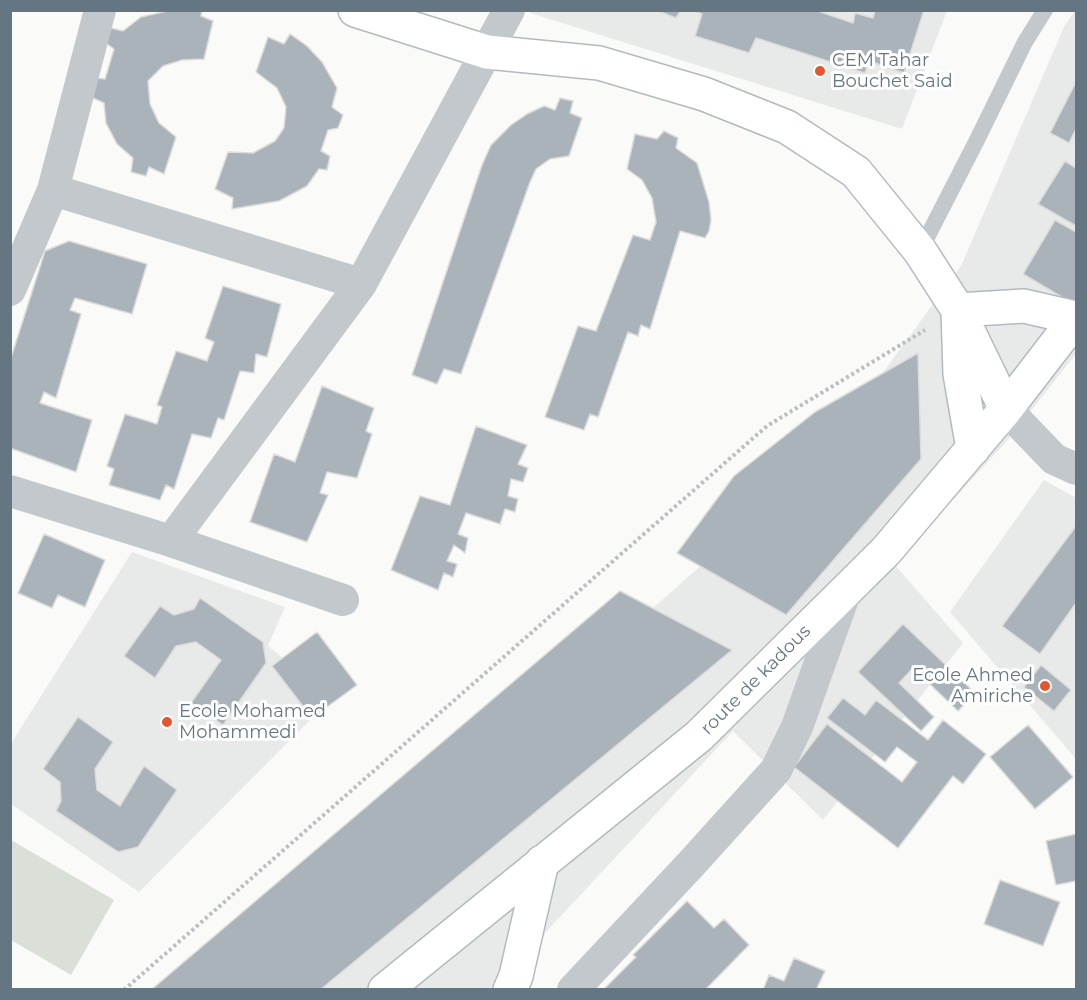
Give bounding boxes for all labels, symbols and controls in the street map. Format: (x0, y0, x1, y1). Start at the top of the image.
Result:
place label: CEM Tahar Bouchet Said (832, 50, 953, 92)
marker: CEM Tahar Bouchet Said (813, 64, 827, 78)
street label: route de kadous (697, 621, 815, 739)
place label: Ecole Ahmed Amiriche (912, 665, 1033, 708)
marker: Ecole Ahmed Amiriche (1038, 679, 1052, 693)
place label: Ecole Mohamed Mohammedi (179, 701, 326, 744)
marker: Ecole Mohamed Mohammedi (160, 715, 174, 729)

